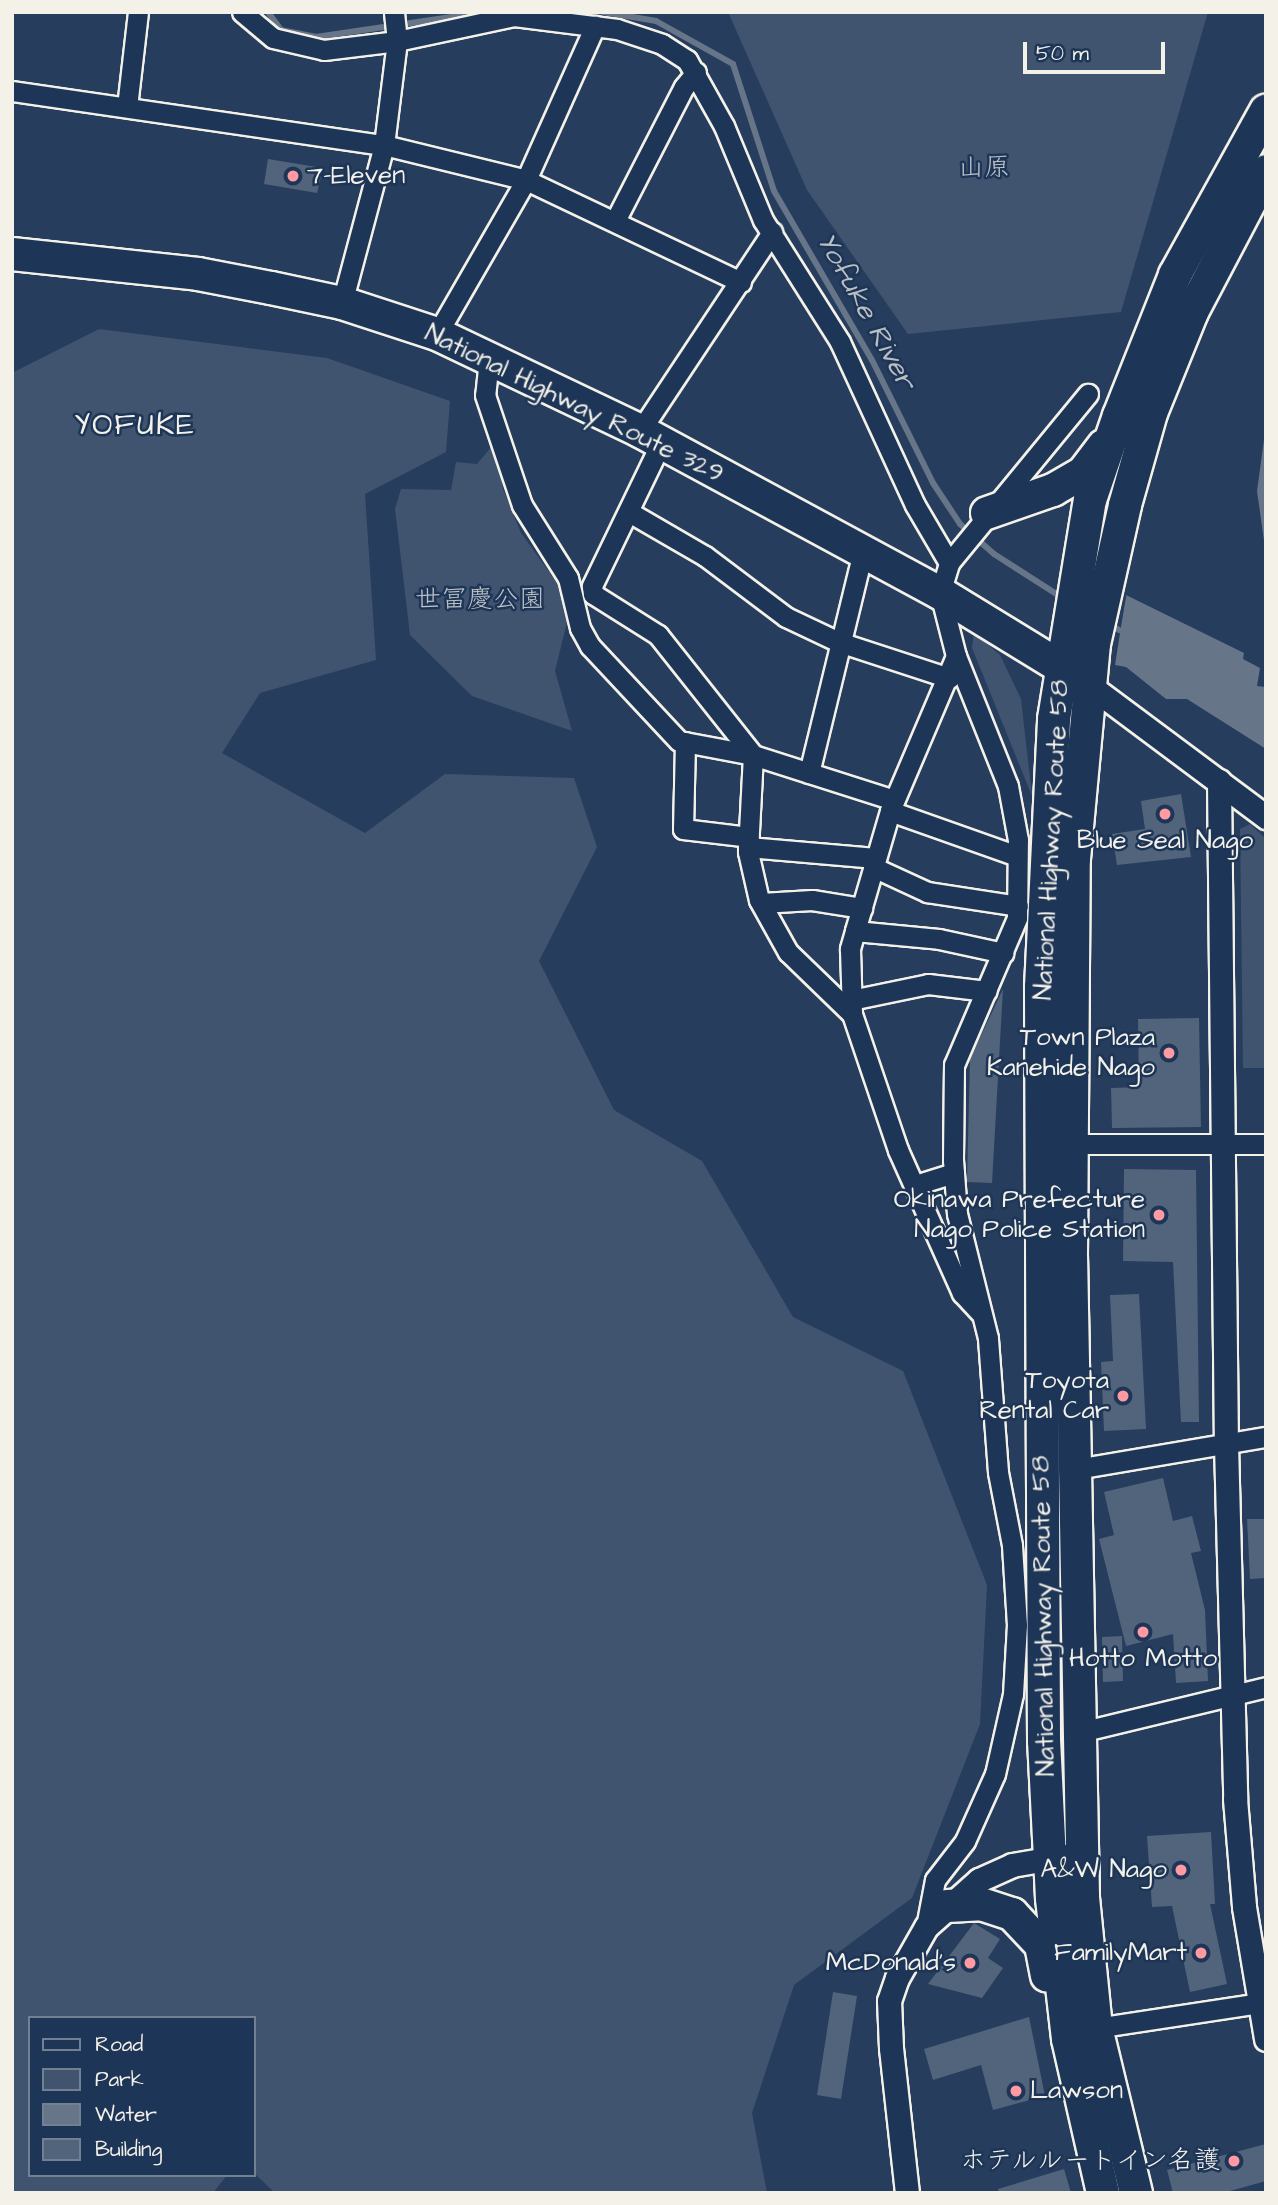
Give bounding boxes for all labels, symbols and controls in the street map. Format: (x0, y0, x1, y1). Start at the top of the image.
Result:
scale bar (1026, 28, 1168, 72)
text: 50 m (1036, 39, 1089, 68)
park label: 山原 (958, 152, 1010, 184)
place label: 7-Eleven (307, 160, 405, 192)
marker: 7-Eleven (285, 168, 301, 184)
water label: Yofuke River (809, 227, 923, 395)
street label: National Highway Route 329 (420, 318, 728, 490)
district label: YOFUKE (75, 407, 195, 443)
park label: 世冨慶公園 (415, 584, 545, 616)
street label: National Highway Route 58 (1028, 679, 1076, 1001)
marker: Blue Seal Nago (1157, 806, 1173, 822)
place label: Blue Seal Nago (1077, 825, 1253, 857)
place label: Town Plaza Kanehide Nago (987, 1022, 1155, 1084)
marker: Town Plaza Kanehide Nago (1161, 1045, 1177, 1061)
place label: Okinawa Prefecture Nago Police Station (894, 1184, 1145, 1246)
marker: Okinawa Prefecture Nago Police Station (1151, 1207, 1167, 1223)
place label: Toyota Rental Car (979, 1365, 1109, 1426)
marker: Toyota Rental Car (1115, 1388, 1131, 1404)
street label: National Highway Route 58 (1026, 1455, 1062, 1777)
marker: Hotto Motto (1135, 1624, 1151, 1640)
place label: Hotto Motto (1069, 1643, 1217, 1675)
place label: A&W Nago (1041, 1854, 1167, 1886)
marker: A&W Nago (1173, 1862, 1189, 1878)
place label: FamilyMart (1054, 1937, 1187, 1969)
marker: FamilyMart (1193, 1945, 1209, 1961)
place label: McDonald's (826, 1947, 956, 1979)
marker: McDonald's (962, 1955, 978, 1971)
legend (28, 2016, 256, 2177)
text: Road (95, 2030, 143, 2059)
text: Park (95, 2065, 144, 2094)
place label: Lawson (1030, 2075, 1123, 2107)
marker: Lawson (1008, 2083, 1024, 2099)
text: Water (95, 2100, 157, 2129)
text: Building (95, 2135, 162, 2164)
place label: ホテルルートイン名護 (959, 2145, 1220, 2177)
marker: ホテルルートイン名護 (1226, 2153, 1242, 2169)

